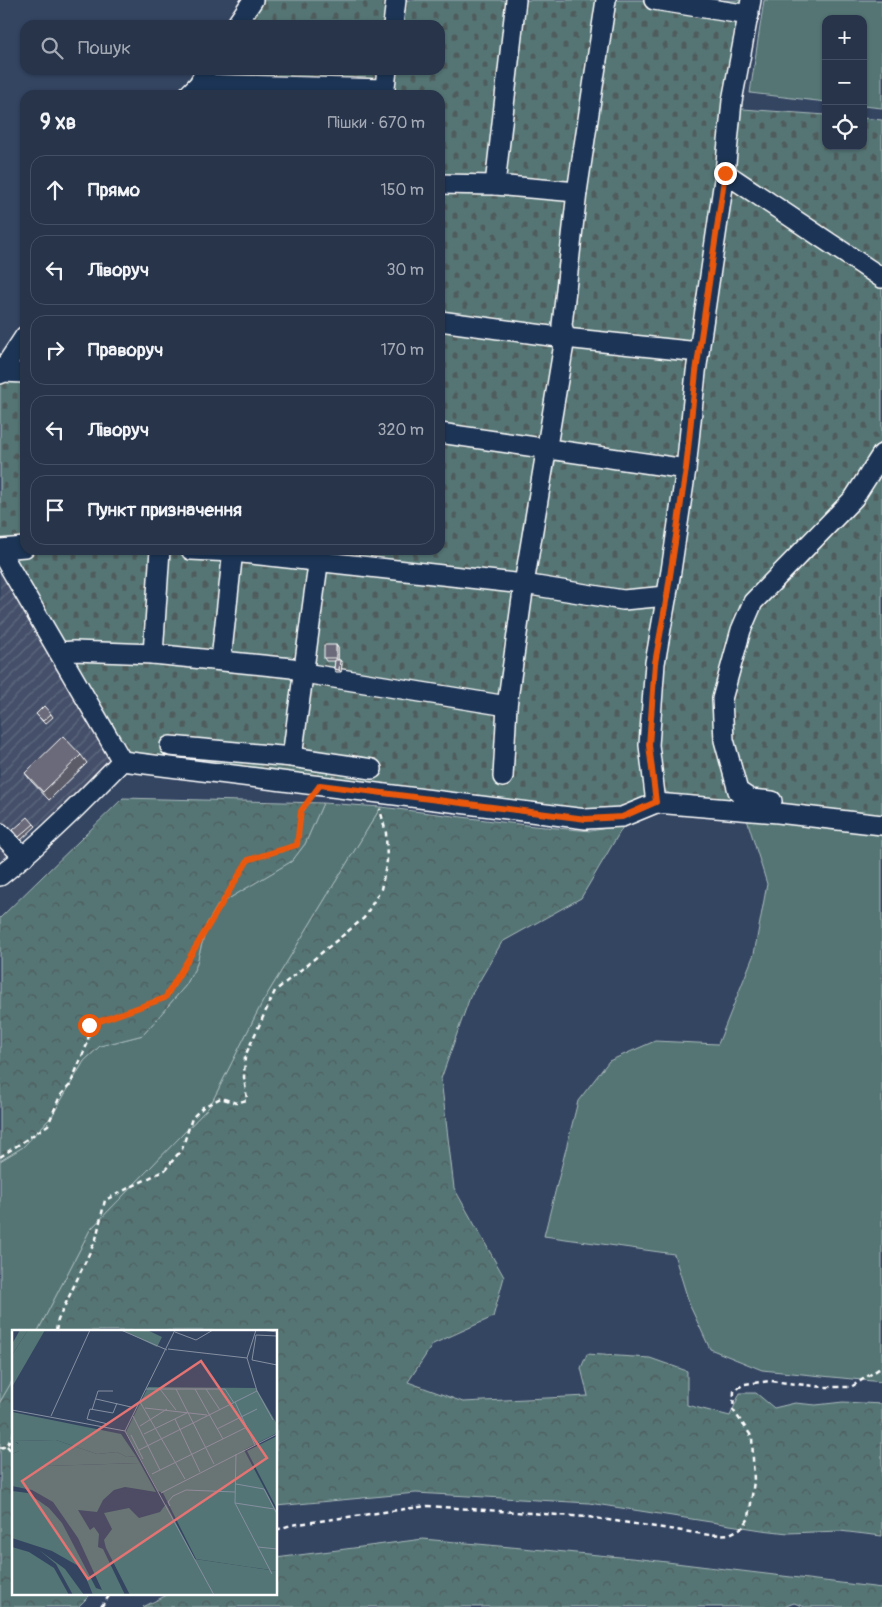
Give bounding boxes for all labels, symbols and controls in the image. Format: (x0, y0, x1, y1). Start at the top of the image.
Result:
map controls (822, 15, 867, 150)
button: + (822, 15, 867, 60)
search box (20, 20, 445, 75)
icon: search (38, 34, 66, 62)
text: Пошук (78, 36, 131, 60)
button: − (822, 60, 867, 105)
button: locate (822, 105, 867, 150)
text: 9 хв (40, 109, 76, 136)
text: Пішки · 670 m (328, 113, 425, 133)
route end (714, 162, 737, 185)
icon: ahead (41, 176, 69, 204)
text: Прямо (88, 178, 140, 202)
text: 150 m (380, 180, 424, 200)
icon: left (41, 256, 69, 284)
text: Ліворуч (88, 258, 149, 282)
text: 30 m (386, 260, 424, 280)
icon: right (41, 336, 69, 364)
text: Праворуч (88, 338, 163, 362)
text: 170 m (381, 340, 424, 360)
icon: left (41, 416, 69, 444)
text: Ліворуч (88, 418, 149, 442)
text: 320 m (378, 420, 424, 440)
icon: arrive (41, 496, 69, 524)
text: Пункт призначення (88, 498, 242, 522)
route start (78, 1014, 101, 1037)
inset map (12, 1330, 278, 1594)

